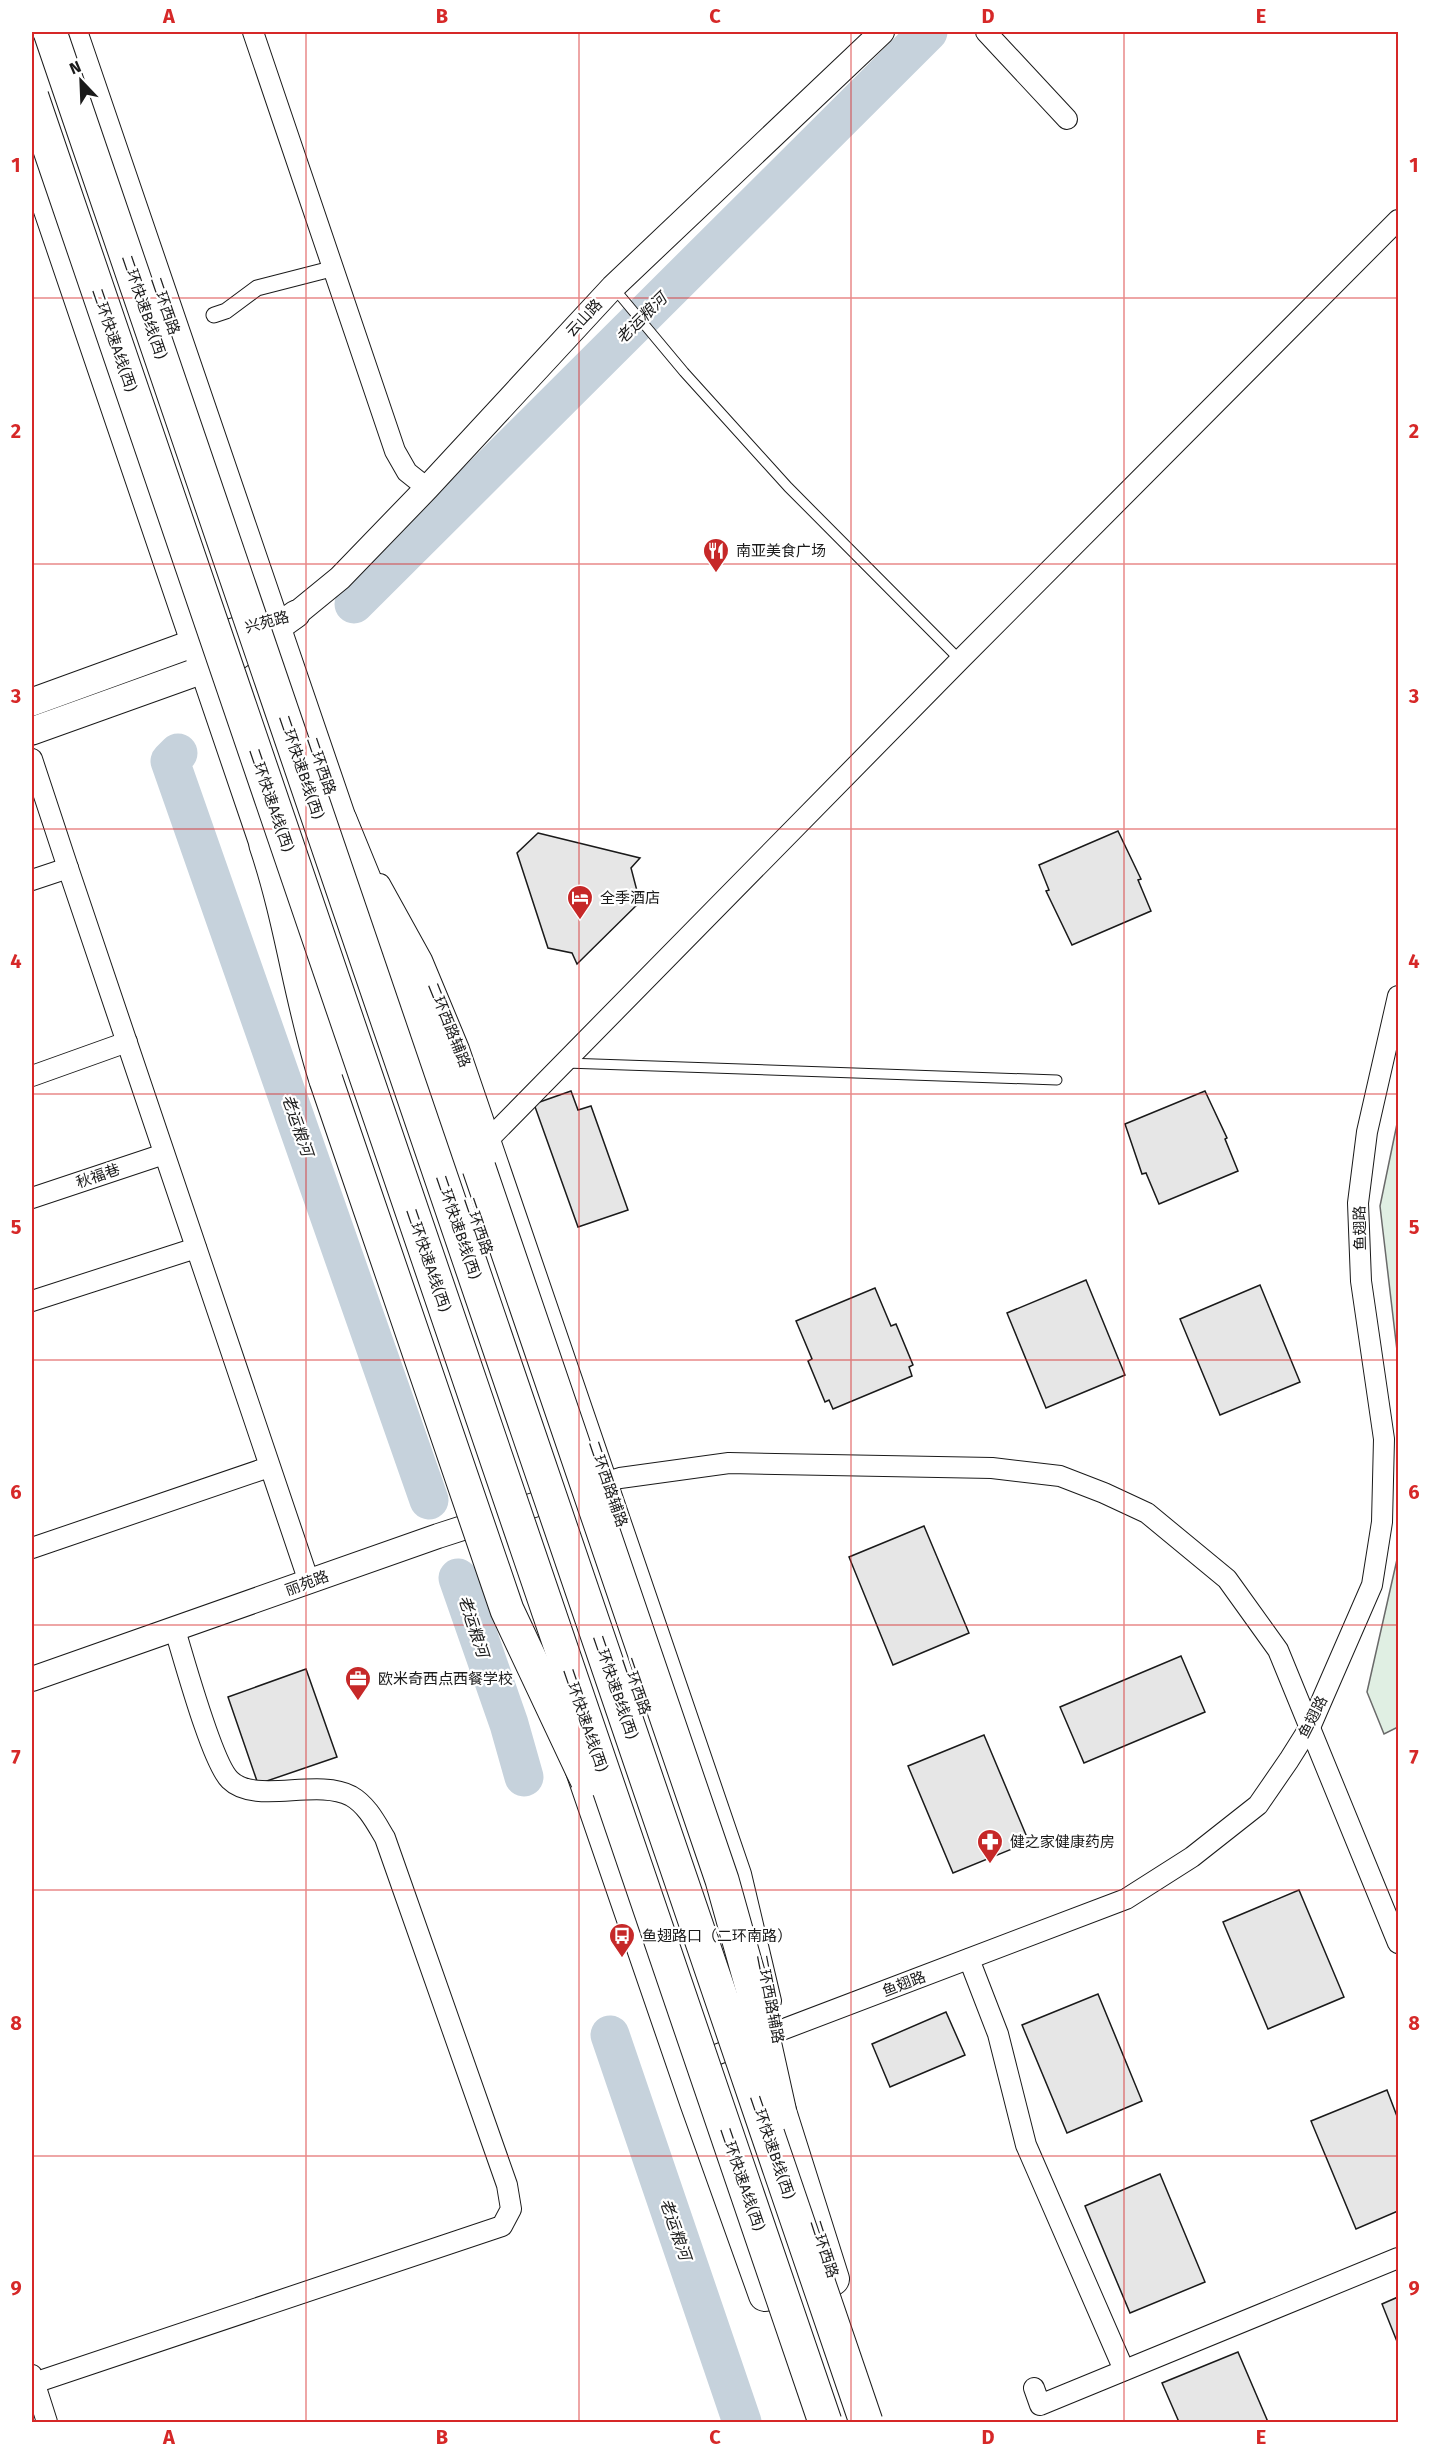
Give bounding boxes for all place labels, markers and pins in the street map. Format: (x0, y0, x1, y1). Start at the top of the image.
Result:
restaurant icon: 南亚美食广场 (701, 536, 731, 574)
place label: 南亚美食广场 (736, 542, 826, 560)
hotel icon: 全季酒店 (565, 883, 595, 921)
place label: 全季酒店 (600, 889, 660, 907)
office icon: 欧米奇西点西餐学校 (343, 1664, 373, 1702)
place label: 欧米奇西点西餐学校 (378, 1670, 513, 1688)
pharmacy icon: 健之家健康药房 (975, 1827, 1005, 1865)
place label: 健之家健康药房 (1010, 1833, 1115, 1851)
bus stop icon: 鱼翅路口（二环南路） (607, 1921, 637, 1959)
place label: 鱼翅路口（二环南路） (642, 1927, 792, 1945)

